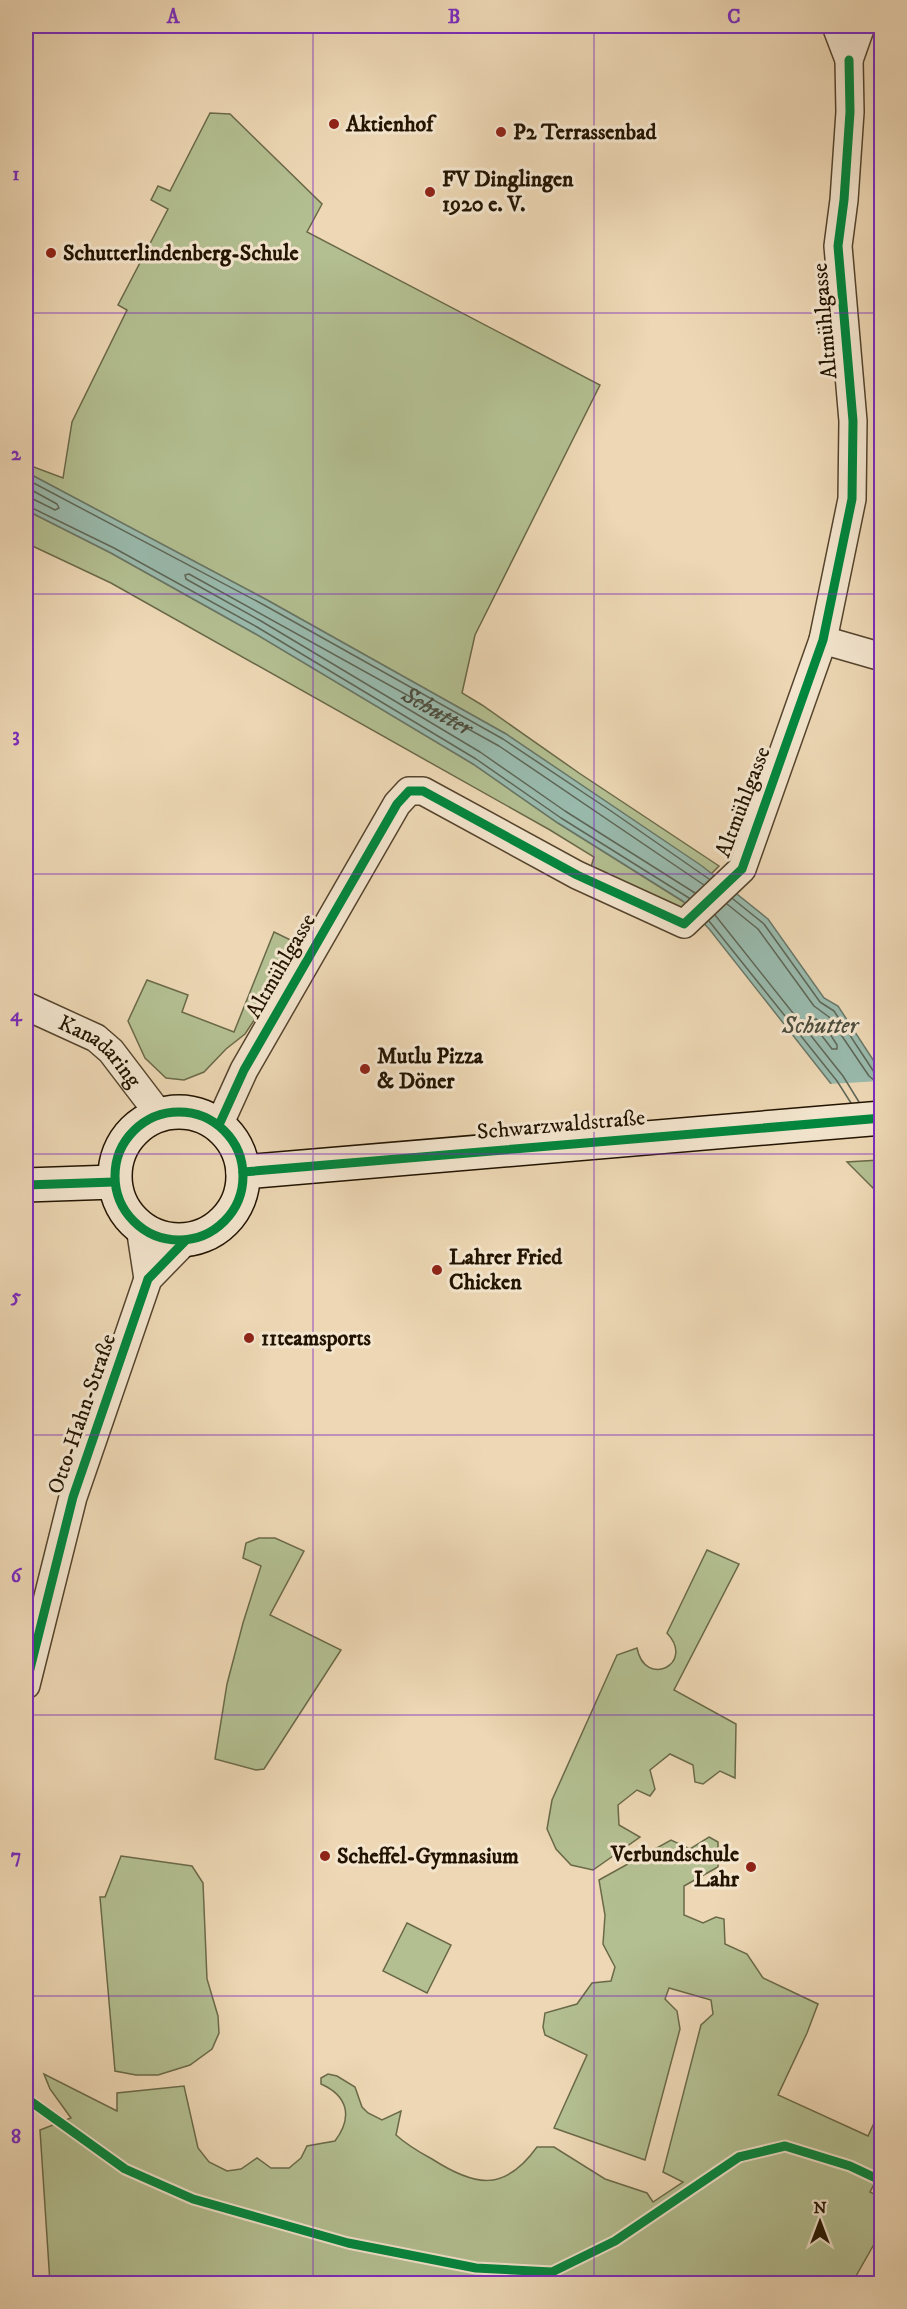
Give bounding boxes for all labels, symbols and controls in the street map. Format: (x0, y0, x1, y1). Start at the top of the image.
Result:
text: A (166, 5, 181, 30)
text: B (448, 5, 460, 30)
text: C (727, 5, 741, 30)
place label: Aktienhof (345, 111, 437, 138)
marker: Aktienhof (327, 117, 341, 131)
place label: P2 Terrassenbad (513, 119, 658, 146)
marker: P2 Terrassenbad (494, 125, 508, 139)
text: 1 (12, 162, 20, 187)
place label: FV Dinglingen 1920 e. V. (442, 166, 574, 218)
marker: FV Dinglingen 1920 e. V. (423, 185, 437, 199)
place label: Schutterlindenberg-Schule (63, 240, 299, 267)
marker: Schutterlindenberg-Schule (44, 246, 58, 260)
street label: Altmühlgasse (806, 262, 844, 380)
text: 2 (11, 442, 22, 467)
water label: Schutter (395, 679, 480, 744)
text: 3 (12, 723, 20, 748)
street label: Altmühlgasse (709, 743, 777, 861)
street label: Altmühlgasse (240, 909, 322, 1023)
text: 4 (10, 1003, 23, 1028)
street label: Kanadaring (54, 1009, 148, 1093)
water label: Schutter (781, 1011, 860, 1041)
place label: Mutlu Pizza & Döner (377, 1043, 484, 1095)
marker: Mutlu Pizza & Döner (358, 1062, 372, 1076)
street label: Schwarzwaldstraße (476, 1104, 646, 1146)
place label: Lahrer Fried Chicken (449, 1244, 563, 1296)
marker: Lahrer Fried Chicken (430, 1263, 444, 1277)
text: 5 (10, 1284, 21, 1309)
place label: 11teamsports (261, 1325, 371, 1352)
street label: Otto-Hahn-Straße (42, 1330, 122, 1498)
marker: 11teamsports (242, 1331, 256, 1345)
text: 6 (11, 1564, 23, 1589)
place label: Verbundschule Lahr (610, 1841, 740, 1893)
place label: Scheffel-Gymnasium (337, 1843, 519, 1870)
text: 7 (11, 1844, 21, 1869)
marker: Scheffel-Gymnasium (318, 1849, 332, 1863)
marker: Verbundschule Lahr (744, 1860, 758, 1874)
text: 8 (11, 2125, 21, 2150)
north arrow (790, 2192, 850, 2252)
text: N (813, 2198, 827, 2218)

